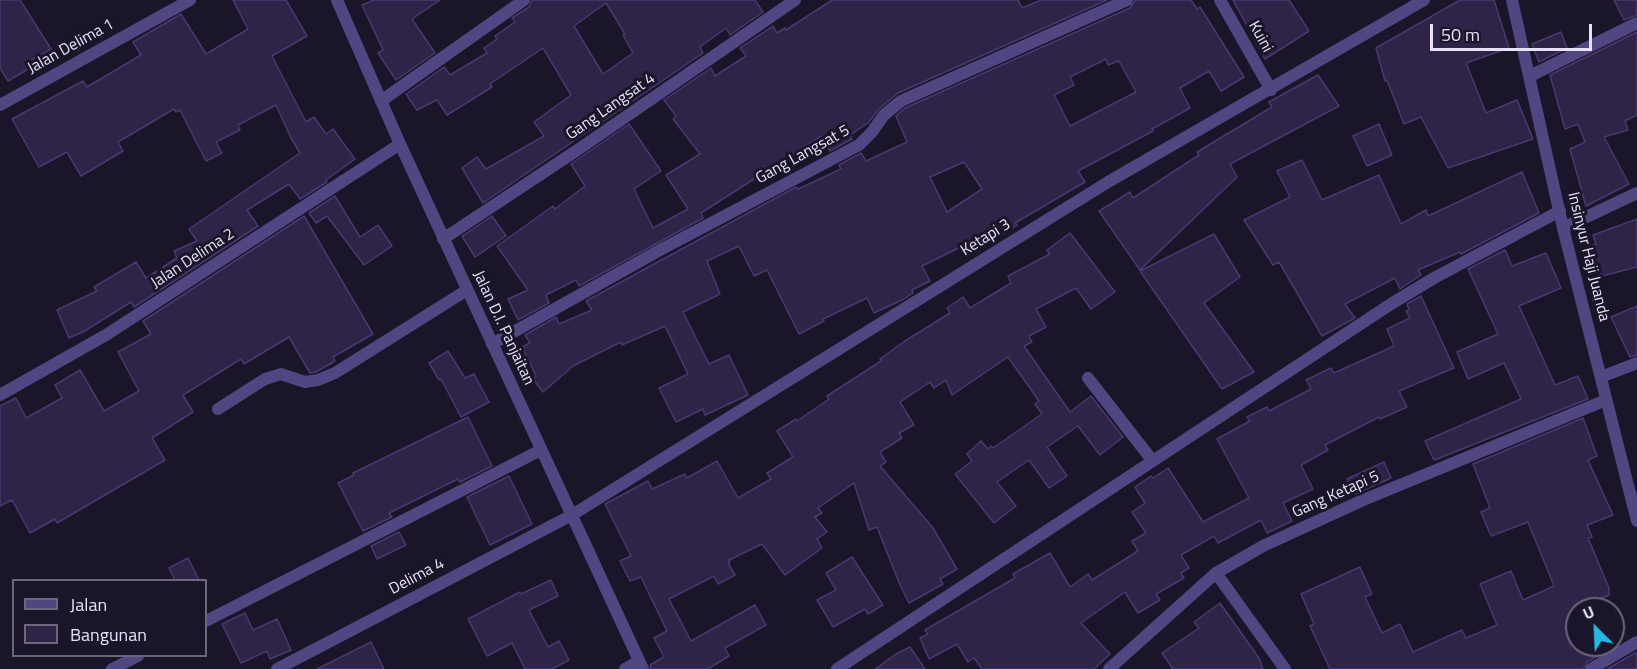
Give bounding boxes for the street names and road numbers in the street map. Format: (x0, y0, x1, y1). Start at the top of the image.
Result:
street label: Jalan Delima 1 (24, 15, 118, 79)
street label: Kuini (1244, 18, 1276, 56)
street label: Gang Langsat 4 (563, 69, 659, 145)
street label: Gang Langsat 5 (753, 121, 853, 189)
street label: Insinyur Haji Juanda (1563, 190, 1613, 324)
street label: Ketapi 3 (958, 215, 1014, 261)
street label: Jalan Delima 2 (148, 225, 238, 293)
street label: Jalan D.I. Panjaitan (468, 268, 538, 388)
street label: Gang Ketapi 5 (1290, 467, 1382, 523)
street label: Delima 4 (386, 555, 448, 599)

